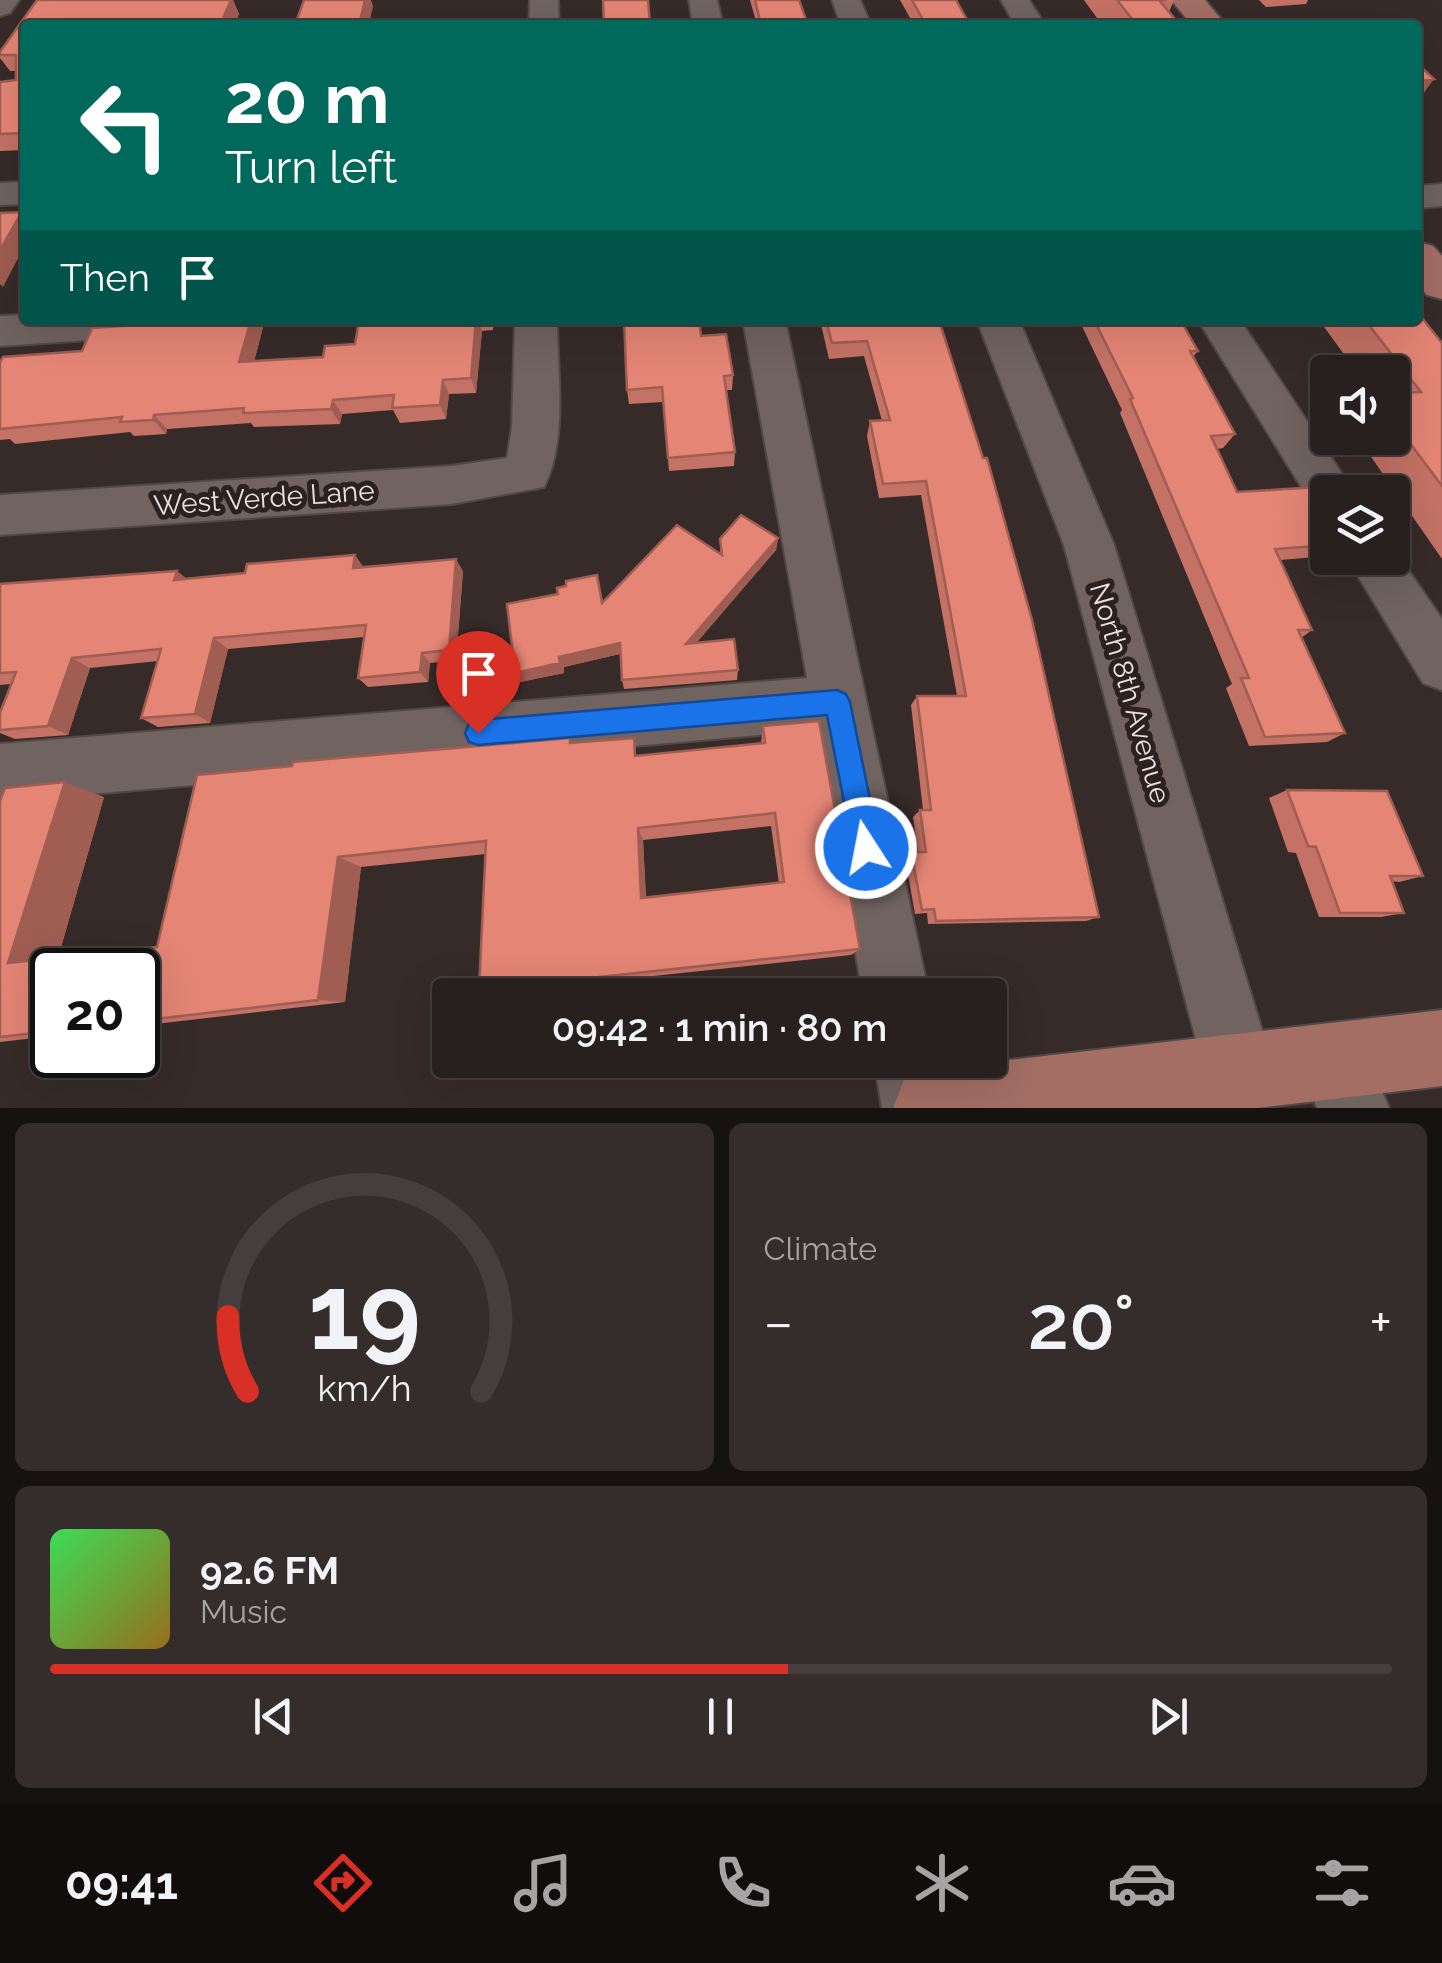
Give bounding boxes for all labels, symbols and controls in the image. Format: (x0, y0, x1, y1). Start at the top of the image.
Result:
text: 20 m (225, 57, 389, 139)
icon: left (60, 60, 190, 190)
text: Turn left (225, 141, 397, 194)
icon: arrive (170, 250, 225, 305)
text: Then (60, 255, 150, 300)
map controls (1310, 355, 1410, 575)
button: sound (1310, 355, 1410, 455)
street label: West Verde Lane (152, 474, 376, 522)
button: layers (1310, 475, 1410, 575)
street label: North 8th Avenue (1083, 579, 1177, 807)
pin (436, 631, 521, 734)
icon: arrive (451, 646, 506, 701)
position arrow (814, 796, 918, 900)
speed limit sign: 20 (30, 948, 160, 1078)
text: 09:42 · 1 min · 80 m (552, 1005, 887, 1050)
text: Climate (764, 1230, 877, 1267)
text: 19 (308, 1251, 421, 1373)
text: 20° (1028, 1278, 1135, 1367)
text: − (764, 1290, 793, 1355)
text: + (1369, 1290, 1392, 1355)
text: km/h (317, 1367, 411, 1409)
text: 92.6 FM (200, 1548, 339, 1593)
text: Music (200, 1593, 287, 1630)
icon: previous (246, 1689, 301, 1744)
icon: pause (693, 1689, 748, 1744)
icon: next (1141, 1689, 1196, 1744)
icon: directions (308, 1848, 378, 1918)
icon: music (508, 1848, 578, 1918)
icon: phone (708, 1848, 778, 1918)
icon: climate (907, 1848, 977, 1918)
icon: car (1107, 1848, 1177, 1918)
icon: filters (1307, 1848, 1377, 1918)
text: 09:41 (65, 1857, 178, 1910)

